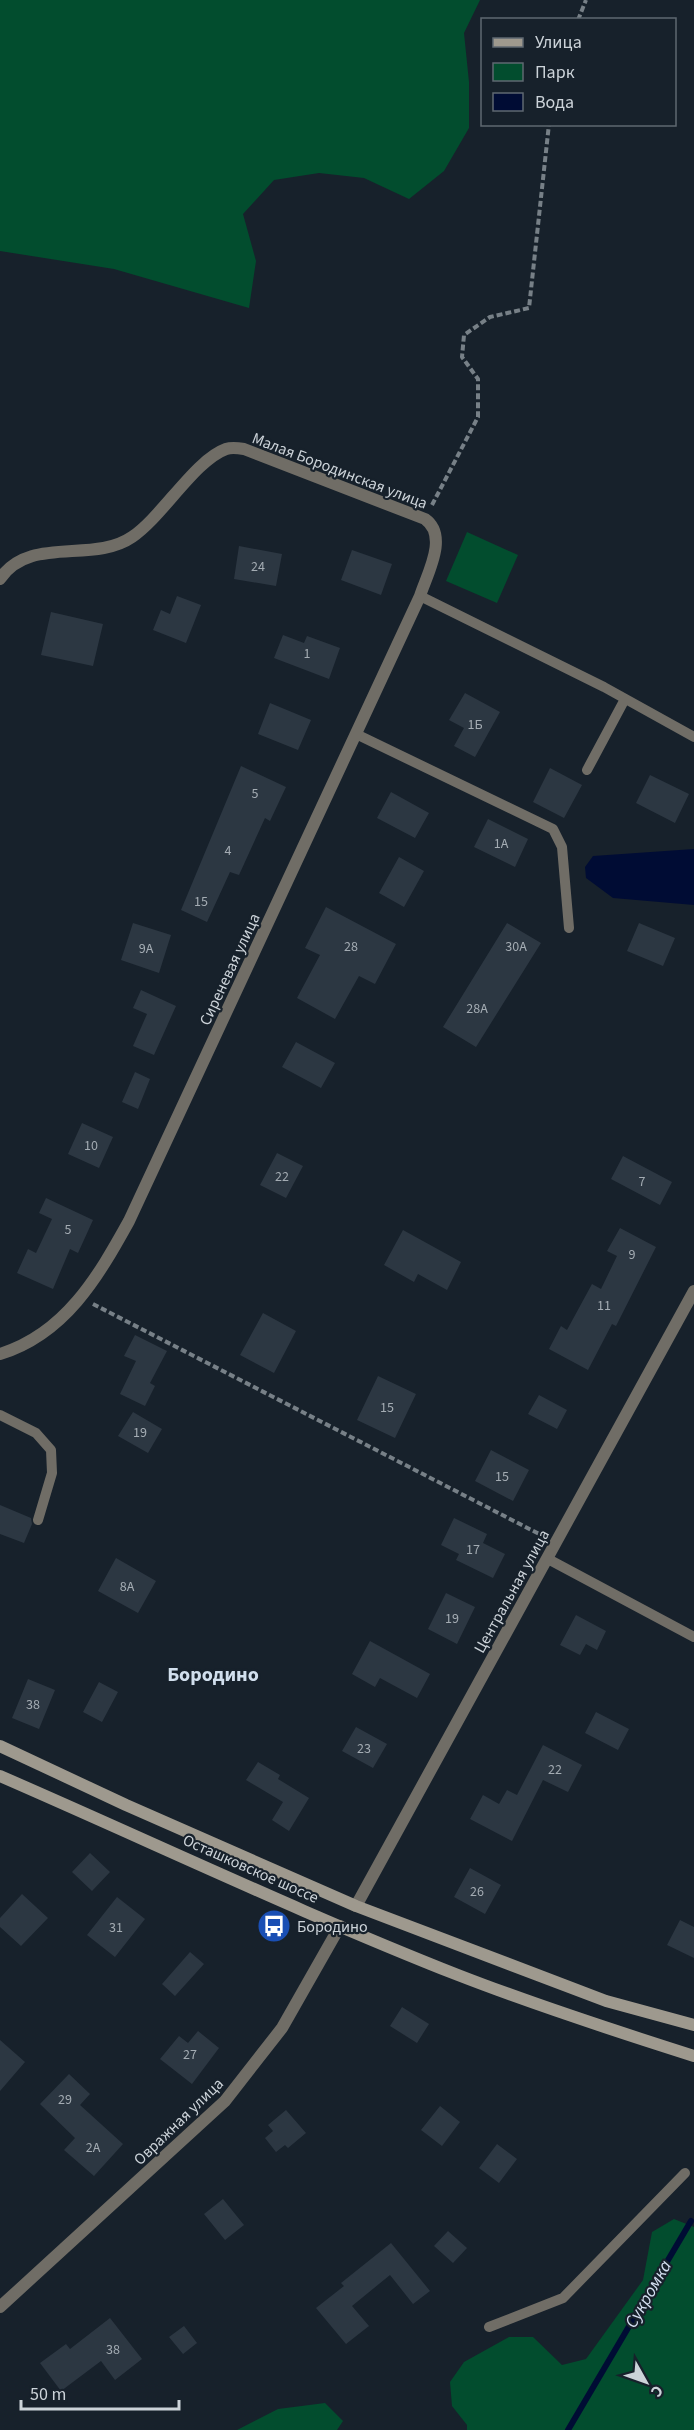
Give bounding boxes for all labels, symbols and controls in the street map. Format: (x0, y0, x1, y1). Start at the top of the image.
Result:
legend (481, 18, 676, 126)
text: Улица (535, 30, 582, 55)
text: Парк (535, 60, 575, 85)
text: Вода (535, 90, 574, 115)
street label: Малая Бородинская улица (249, 427, 431, 515)
house number: 24 (251, 557, 265, 577)
house number: 1 (304, 644, 311, 664)
house number: 1Б (467, 715, 483, 735)
house number: 5 (252, 784, 259, 804)
house number: 1А (494, 834, 509, 854)
house number: 4 (225, 841, 232, 861)
house number: 15 (194, 892, 208, 912)
street label: Сиреневая улица (194, 910, 266, 1029)
house number: 28 (344, 937, 358, 957)
house number: 30А (505, 937, 527, 957)
house number: 9А (139, 939, 154, 959)
house number: 28А (466, 999, 488, 1019)
house number: 10 (84, 1136, 98, 1156)
house number: 22 (275, 1167, 289, 1187)
house number: 7 (639, 1172, 646, 1192)
house number: 5 (65, 1220, 72, 1240)
house number: 9 (629, 1245, 636, 1265)
house number: 11 (597, 1296, 611, 1316)
house number: 15 (380, 1398, 394, 1418)
house number: 19 (133, 1423, 147, 1443)
house number: 15 (495, 1467, 509, 1487)
street label: Центральная улица (469, 1526, 555, 1657)
house number: 17 (466, 1540, 480, 1560)
house number: 8А (120, 1577, 135, 1597)
house number: 19 (445, 1609, 459, 1629)
district label: Бородино (167, 1661, 259, 1689)
house number: 38 (26, 1695, 40, 1715)
house number: 23 (357, 1739, 371, 1759)
house number: 22 (548, 1760, 562, 1780)
street label: Осташковское шоссе (179, 1829, 322, 1909)
house number: 26 (470, 1882, 484, 1902)
bus stop icon: Бородино (256, 1908, 292, 1944)
place label: Бородино (297, 1916, 368, 1938)
house number: 31 (109, 1918, 123, 1938)
house number: 27 (183, 2045, 197, 2065)
street label: Овражная улица (129, 2073, 228, 2170)
house number: 29 (58, 2090, 72, 2110)
house number: 2А (86, 2138, 101, 2158)
water label: Сукромка (619, 2255, 678, 2333)
house number: 38 (106, 2340, 120, 2360)
north arrow (616, 2352, 676, 2412)
scale bar (21, 2373, 178, 2411)
text: С (645, 2380, 668, 2402)
text: 50 m (30, 2382, 66, 2407)

